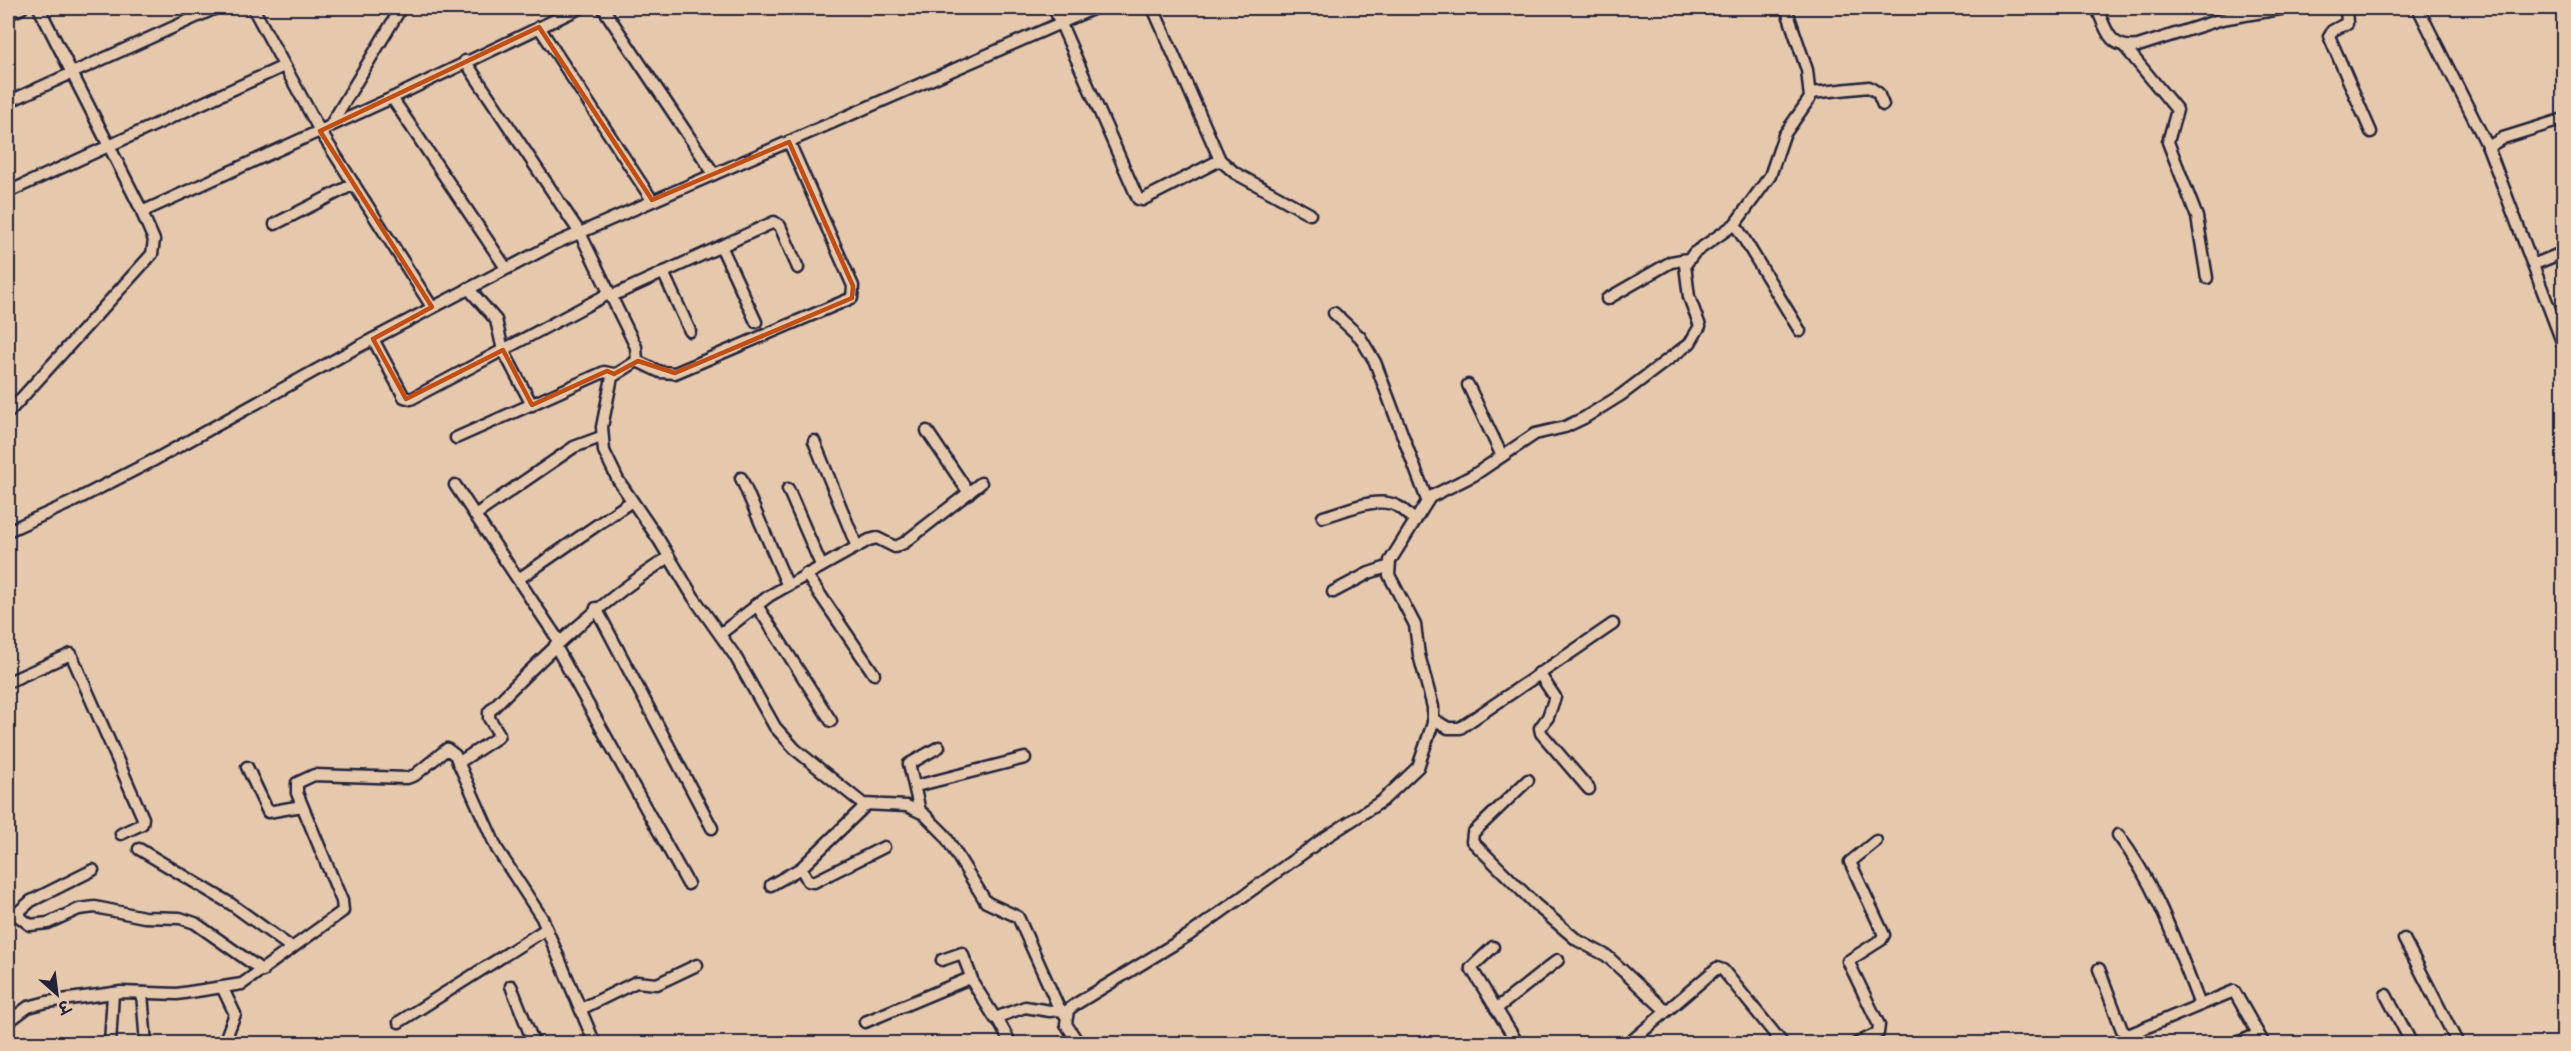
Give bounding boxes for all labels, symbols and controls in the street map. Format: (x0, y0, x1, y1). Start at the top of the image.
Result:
north arrow (27, 964, 87, 1024)
text: उ (53, 994, 77, 1022)

